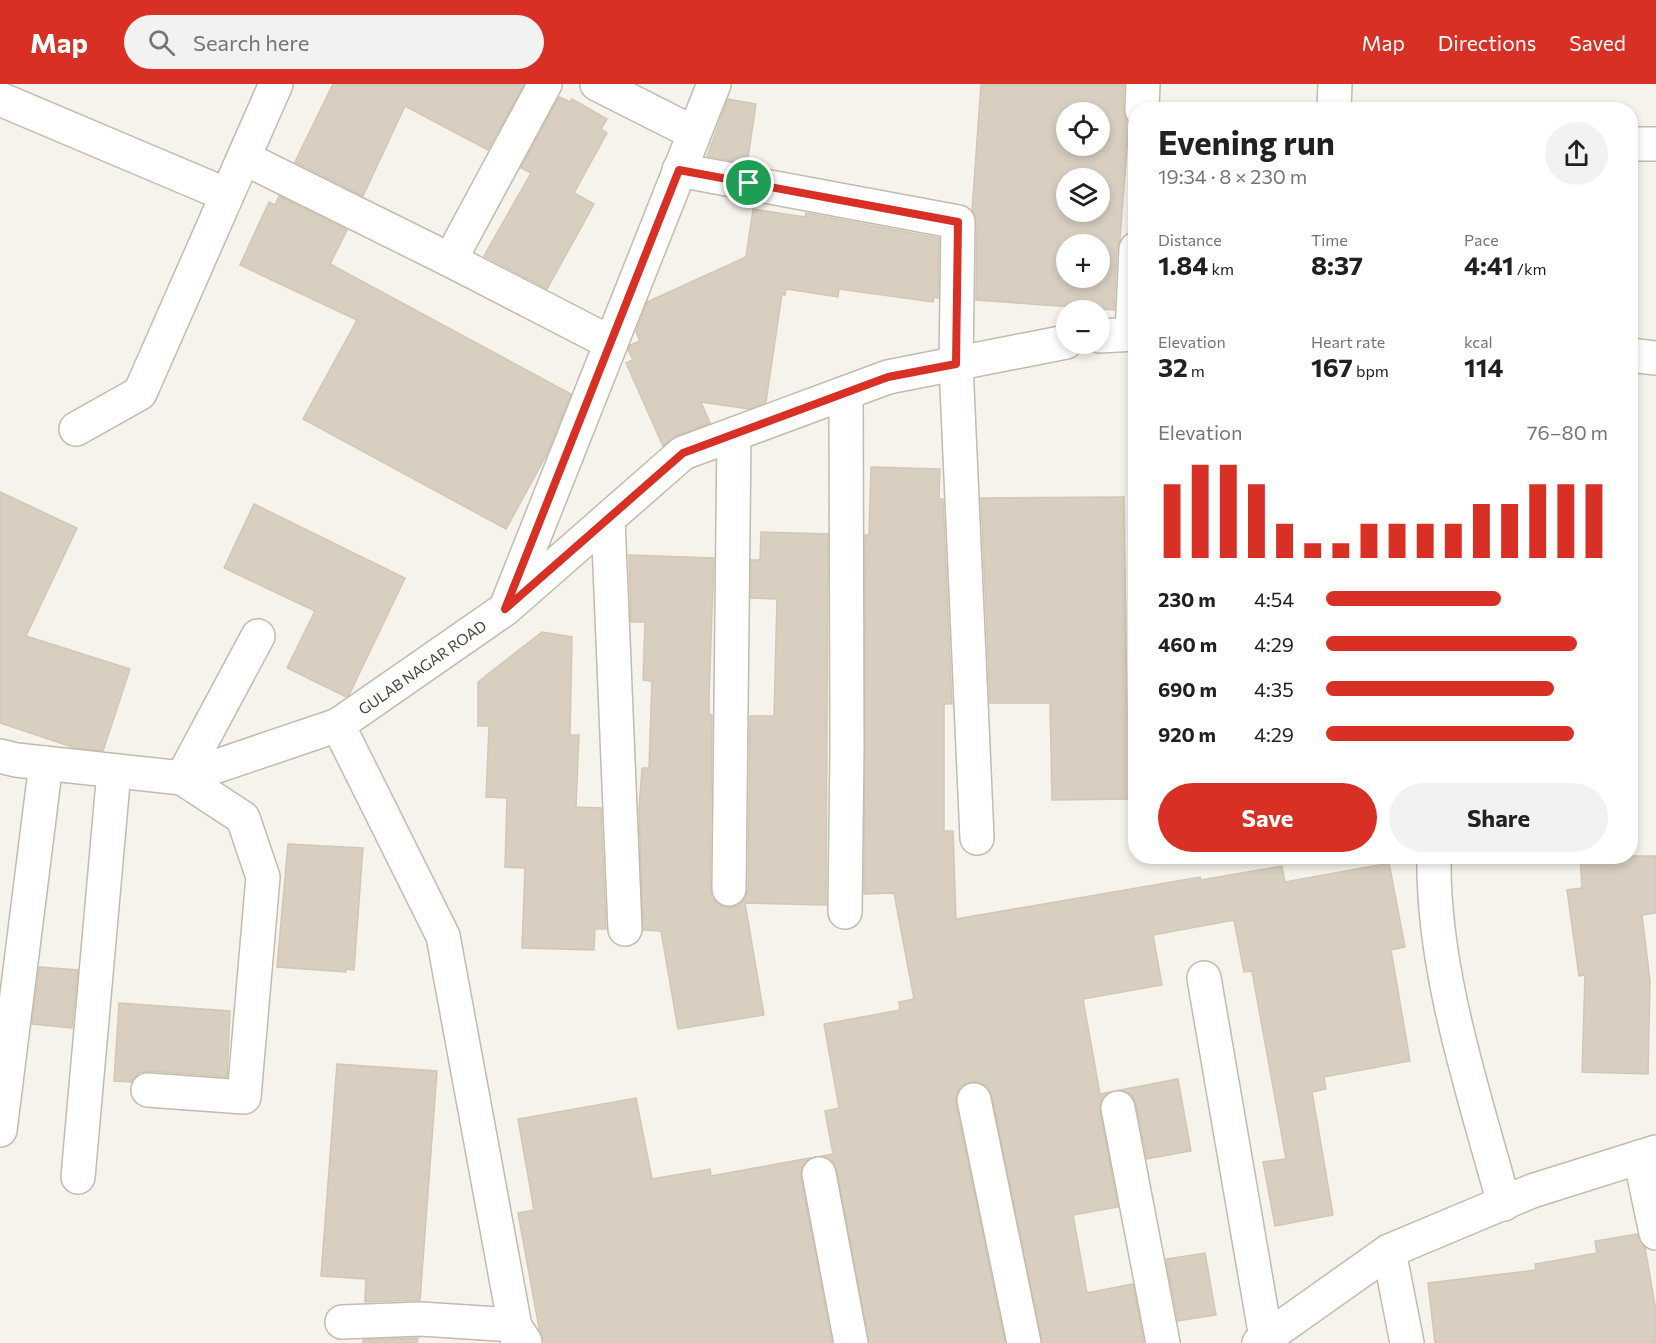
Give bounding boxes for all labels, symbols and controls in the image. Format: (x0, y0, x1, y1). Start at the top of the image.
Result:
search box (124, 15, 544, 69)
text: Map (30, 25, 88, 59)
icon: search (145, 26, 178, 59)
text: Search here (193, 29, 309, 56)
text: Map (1362, 30, 1405, 55)
text: Directions (1438, 30, 1536, 55)
text: Saved (1569, 30, 1626, 55)
map controls (1056, 102, 1110, 354)
button: locate (1056, 102, 1110, 156)
text: Evening run (1158, 121, 1335, 162)
button: share (1545, 122, 1608, 185)
pin (723, 157, 774, 208)
text: 19:34 · 8 × 230 m (1158, 164, 1307, 188)
icon: arrive (732, 166, 765, 199)
button: layers (1056, 168, 1110, 222)
text: Distance (1158, 230, 1222, 249)
text: Time (1311, 230, 1348, 249)
text: Pace (1464, 230, 1499, 249)
button: + (1056, 234, 1110, 288)
text: 1.84 (1158, 249, 1208, 280)
text: 8:37 (1311, 249, 1363, 280)
text: 4:41 (1464, 249, 1514, 280)
text: km (1208, 259, 1234, 278)
text: /km (1514, 259, 1547, 278)
button: − (1056, 300, 1110, 354)
text: Elevation (1158, 332, 1226, 351)
text: Heart rate (1311, 332, 1385, 351)
text: kcal (1464, 332, 1493, 351)
text: 32 (1158, 351, 1188, 382)
text: 167 (1311, 351, 1353, 382)
text: 114 (1464, 351, 1503, 382)
text: m (1188, 361, 1205, 380)
text: bpm (1353, 361, 1389, 380)
text: Elevation (1158, 420, 1243, 444)
text: 76–80 m (1527, 420, 1608, 444)
text: 230 m (1158, 587, 1216, 611)
text: 4:54 (1254, 587, 1294, 611)
street label: GULAB NAGAR ROAD (355, 616, 489, 718)
text: 460 m (1158, 632, 1217, 656)
text: 4:29 (1254, 632, 1294, 656)
text: 690 m (1158, 677, 1217, 701)
text: 4:35 (1254, 677, 1294, 701)
text: 920 m (1158, 722, 1216, 746)
text: 4:29 (1254, 722, 1294, 746)
button: Save (1158, 783, 1377, 852)
button: Share (1389, 783, 1608, 852)

